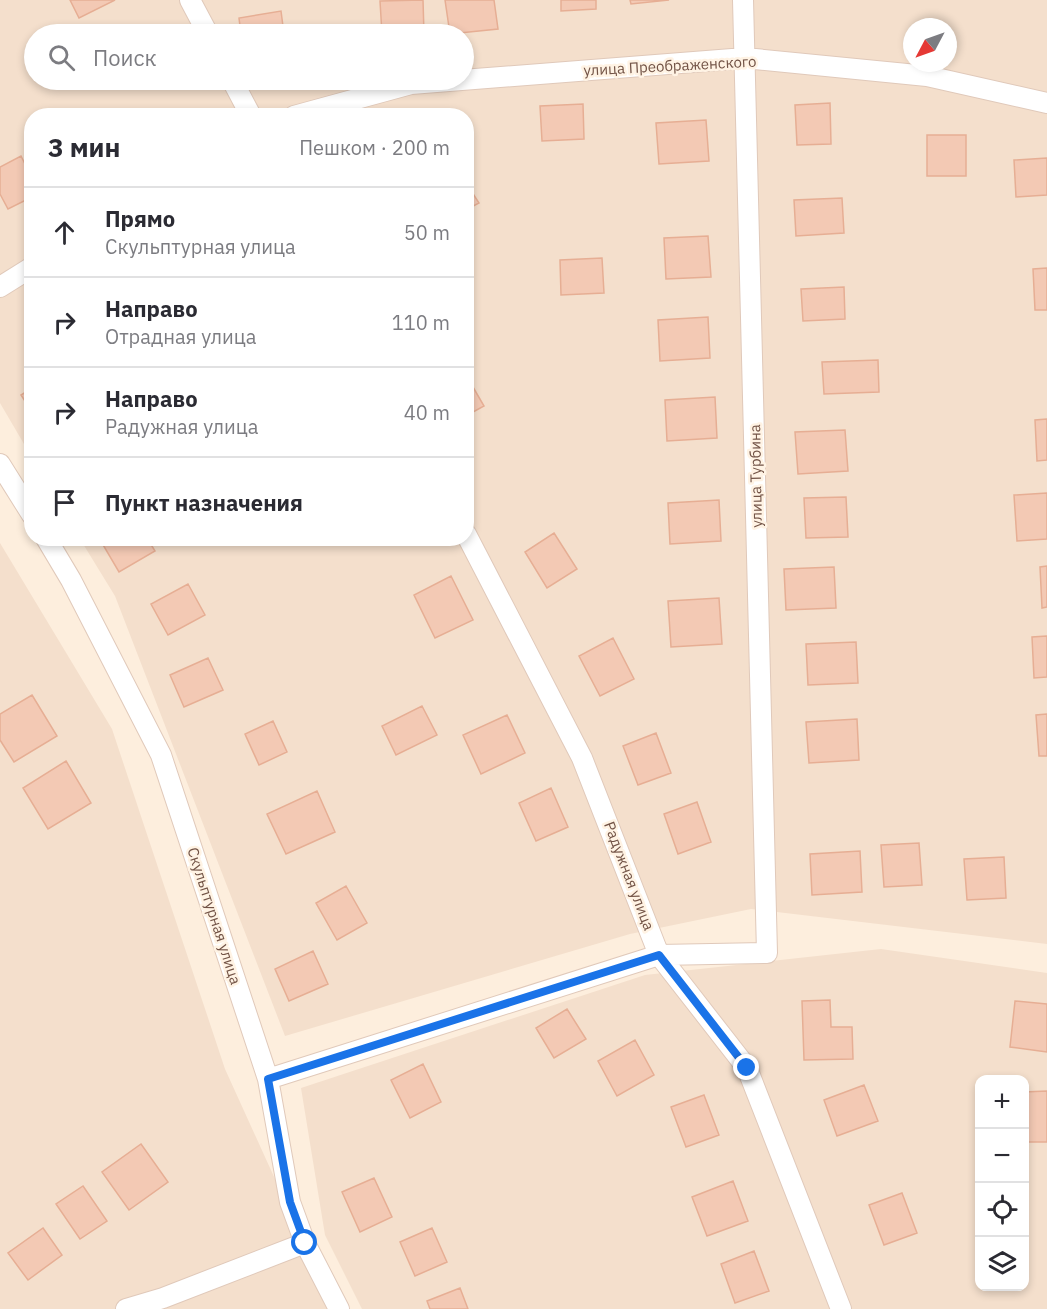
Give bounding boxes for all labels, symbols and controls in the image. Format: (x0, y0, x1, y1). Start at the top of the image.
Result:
north arrow (903, 18, 957, 72)
search box (24, 24, 474, 90)
icon: search (45, 41, 78, 74)
text: Поиск (93, 43, 157, 72)
street label: улица Преображенского (583, 51, 757, 80)
text: 3 мин (48, 130, 120, 164)
text: Пешком · 200 m (299, 134, 450, 161)
text: Прямо (105, 204, 175, 233)
icon: ahead (48, 216, 81, 249)
text: 50 m (404, 219, 450, 246)
text: Скульптурная улица (105, 233, 296, 260)
text: Направо (105, 294, 198, 323)
icon: right (48, 306, 81, 339)
text: 110 m (392, 309, 450, 336)
text: Отрадная улица (105, 323, 257, 350)
text: Направо (105, 384, 198, 413)
icon: right (48, 396, 81, 429)
text: 40 m (404, 399, 450, 426)
text: Радужная улица (105, 413, 259, 440)
street label: улица Турбина (745, 424, 766, 528)
icon: arrive (48, 486, 81, 519)
text: Пункт назначения (105, 488, 303, 517)
street label: Радужная улица (600, 819, 659, 933)
street label: Скульптурная улица (183, 845, 246, 987)
route end (733, 1054, 759, 1080)
map controls (975, 1075, 1029, 1291)
button: + (975, 1075, 1029, 1129)
button: − (975, 1129, 1029, 1183)
button: locate (975, 1183, 1029, 1237)
route start (291, 1229, 317, 1255)
button: layers (975, 1237, 1029, 1291)

